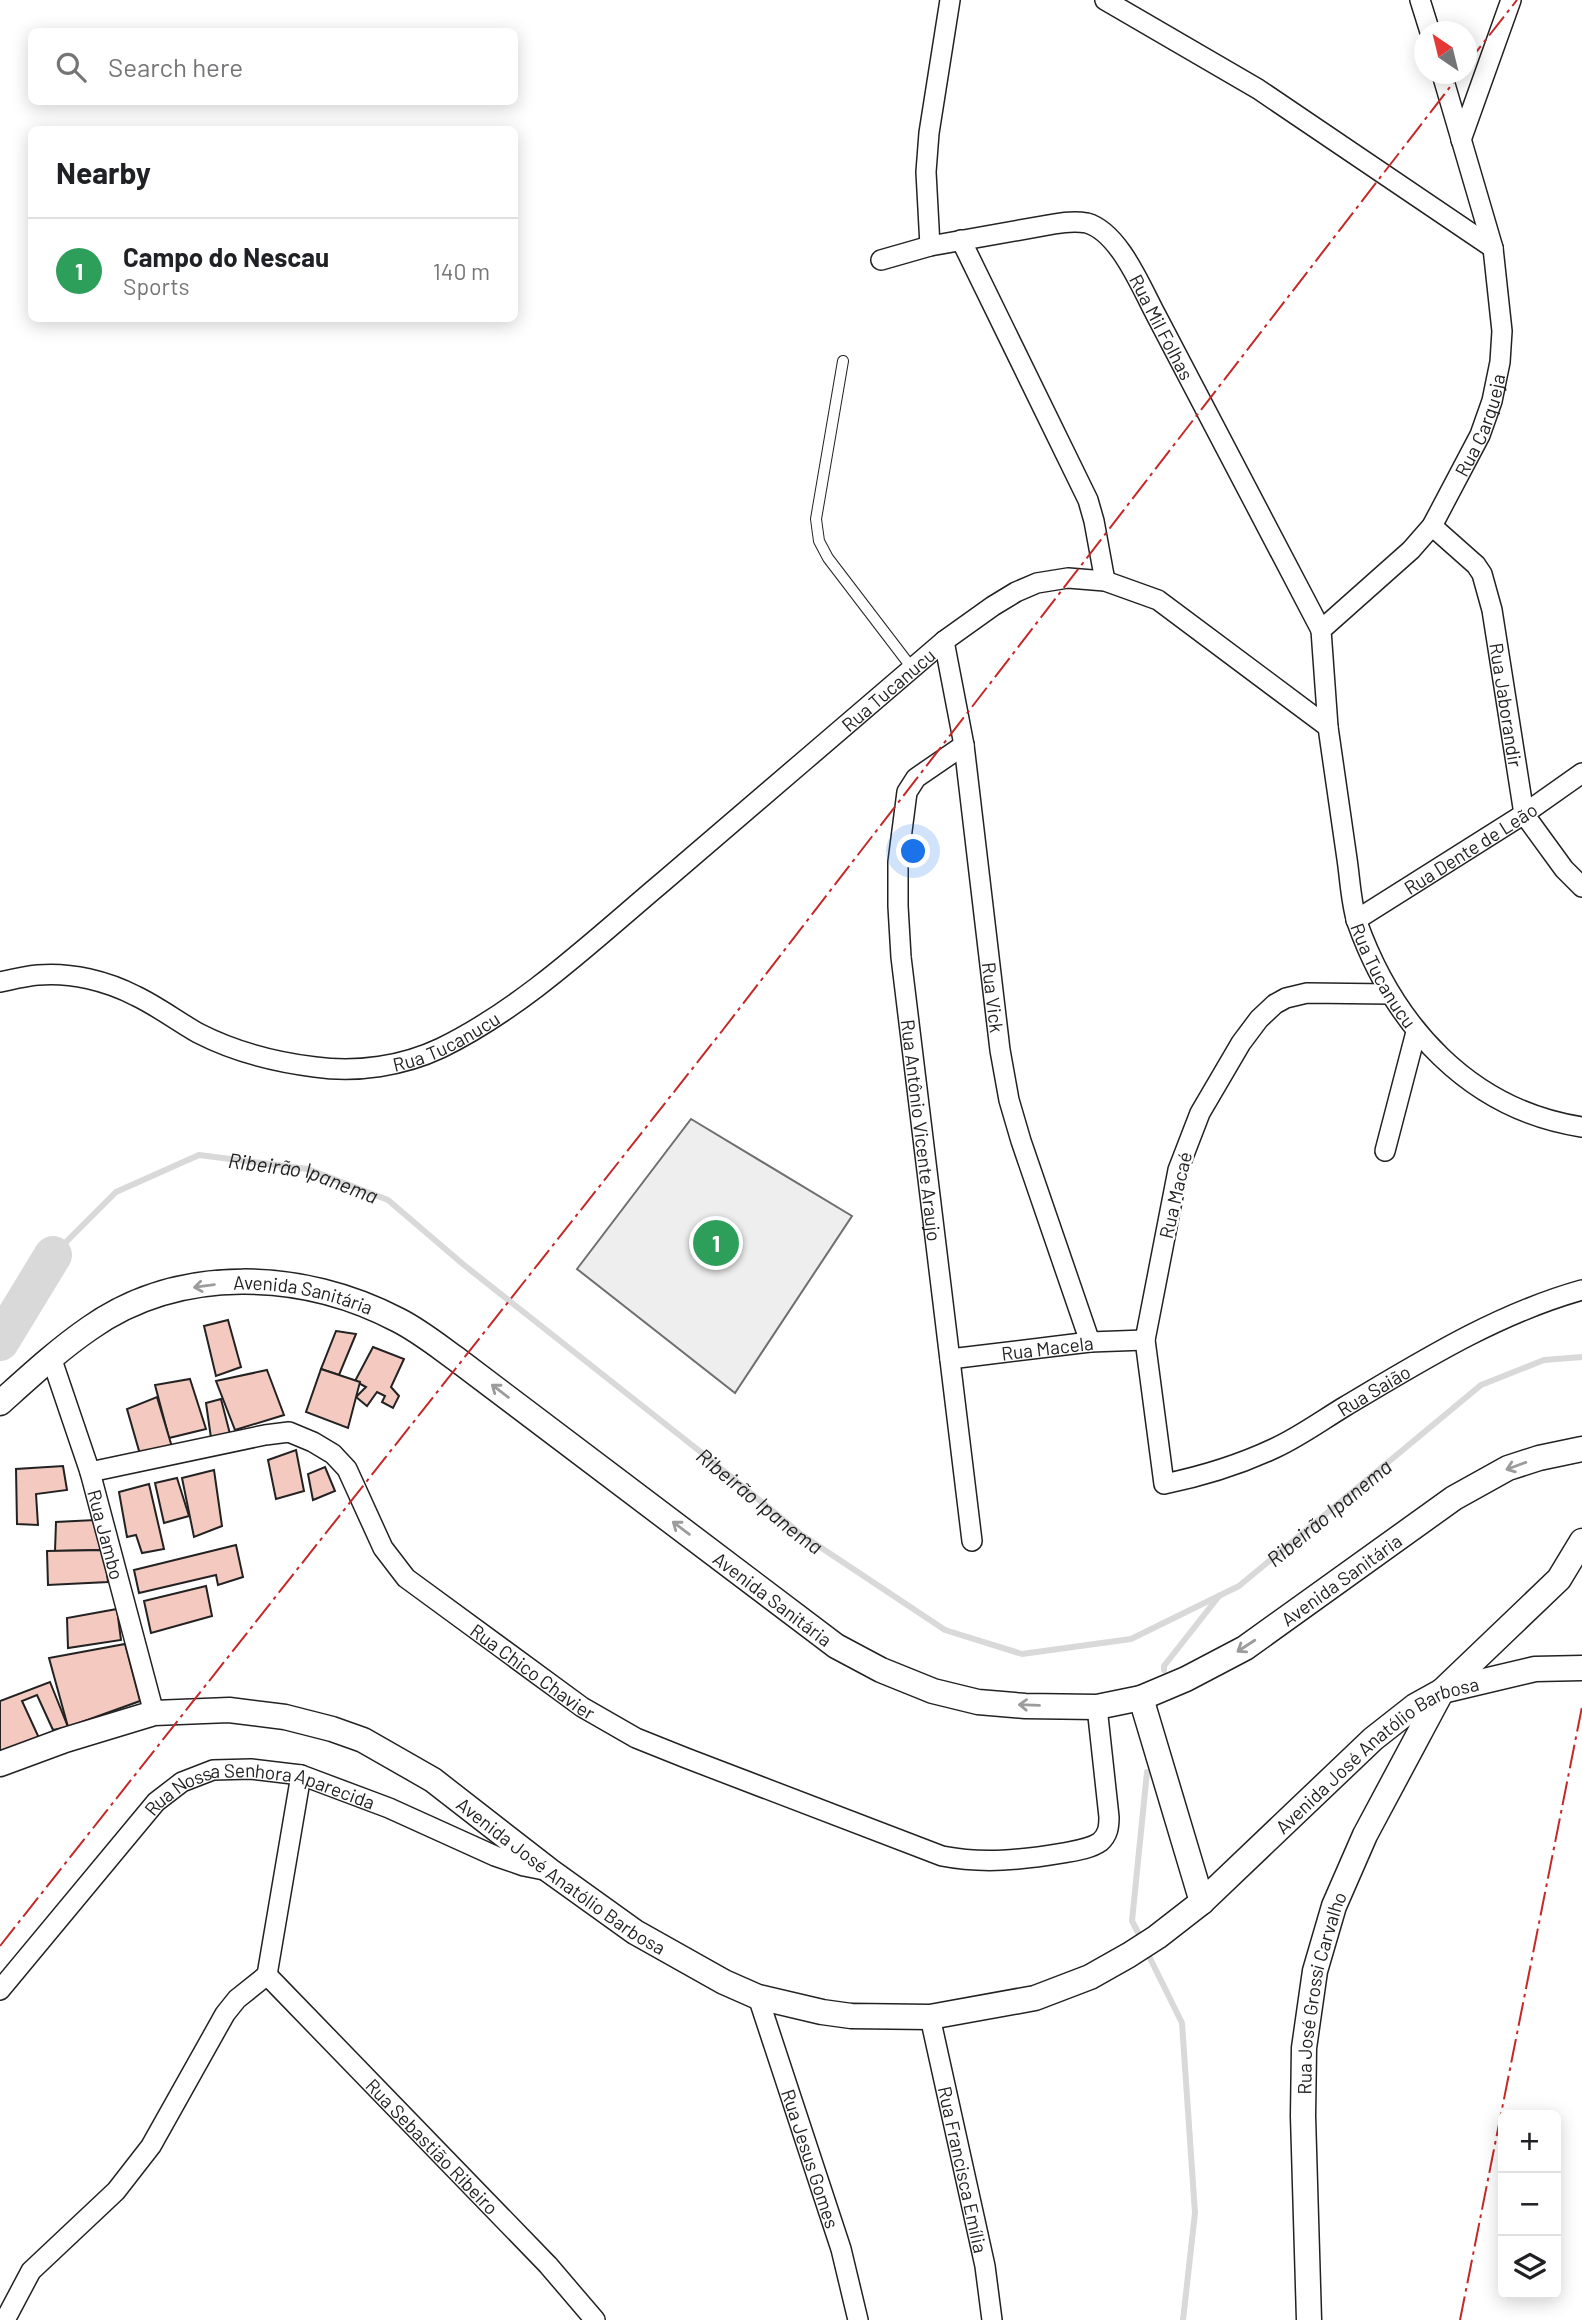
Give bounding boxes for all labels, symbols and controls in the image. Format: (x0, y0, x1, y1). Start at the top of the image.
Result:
north arrow (1414, 21, 1477, 84)
search box (28, 28, 518, 105)
icon: search (52, 48, 90, 86)
text: Search here (108, 51, 243, 82)
text: Nearby (56, 154, 151, 190)
text: Campo do Nescau (123, 241, 329, 272)
text: 1 (75, 257, 83, 285)
text: 140 m (433, 257, 490, 285)
street label: Rua Mil Folhas (1125, 270, 1199, 383)
text: Sports (123, 272, 190, 300)
street label: Rua Carqueja (1449, 372, 1509, 480)
street label: Rua Jaborandir (1486, 641, 1528, 769)
street label: Rua Tucanucu (836, 643, 939, 736)
street label: Rua Dente de Leão (1399, 797, 1541, 899)
your location (896, 834, 930, 868)
street label: Rua Tucanucu (1347, 920, 1422, 1032)
street label: Rua Vick (978, 961, 1009, 1034)
street label: Rua Tucanucu (390, 1006, 503, 1075)
street label: Rua Antônio Vicente Araujo (897, 1018, 947, 1242)
water label: Ribeirão Ipanema (227, 1146, 382, 1208)
street label: Rua Macaé (1154, 1149, 1196, 1241)
pin: 1 (693, 1217, 739, 1269)
street label: Avenida Sanitária (233, 1270, 377, 1319)
one-way arrow (193, 1279, 215, 1292)
street label: Rua Macela (1000, 1330, 1095, 1364)
street label: Rua Saião (1333, 1359, 1414, 1420)
one-way arrow (491, 1384, 509, 1399)
water label: Ribeirão Ipanema (692, 1442, 828, 1558)
water label: Ribeirão Ipanema (1261, 1453, 1396, 1571)
one-way arrow (1506, 1461, 1528, 1473)
street label: Rua Jambo (84, 1487, 130, 1582)
one-way arrow (672, 1521, 691, 1536)
street label: Avenida Sanitária (1276, 1528, 1406, 1630)
street label: Avenida Sanitária (709, 1546, 837, 1651)
street label: Rua Chico Chavier (466, 1618, 599, 1724)
one-way arrow (1237, 1639, 1256, 1654)
street label: Avenida José Anatólio Barbosa (1270, 1671, 1481, 1838)
one-way arrow (1018, 1699, 1041, 1712)
text: Rua Nossa Senhora Aparecida (139, 1757, 378, 1820)
street label: Avenida José Anatólio Barbosa (453, 1792, 670, 1959)
street label: Rua Nossa Senhora Aparecida (139, 1794, 385, 1830)
street label: Rua José Grossi Carvalho (1292, 1888, 1351, 2095)
street label: Rua Sebastião Ribeiro (362, 2073, 504, 2219)
street label: Rua Francisca Emília (934, 2084, 993, 2255)
street label: Rua Jesus Gomes (778, 2086, 845, 2231)
map controls (1498, 2110, 1561, 2299)
button: + (1498, 2110, 1561, 2173)
button: − (1498, 2173, 1561, 2236)
button: layers (1498, 2236, 1561, 2299)

